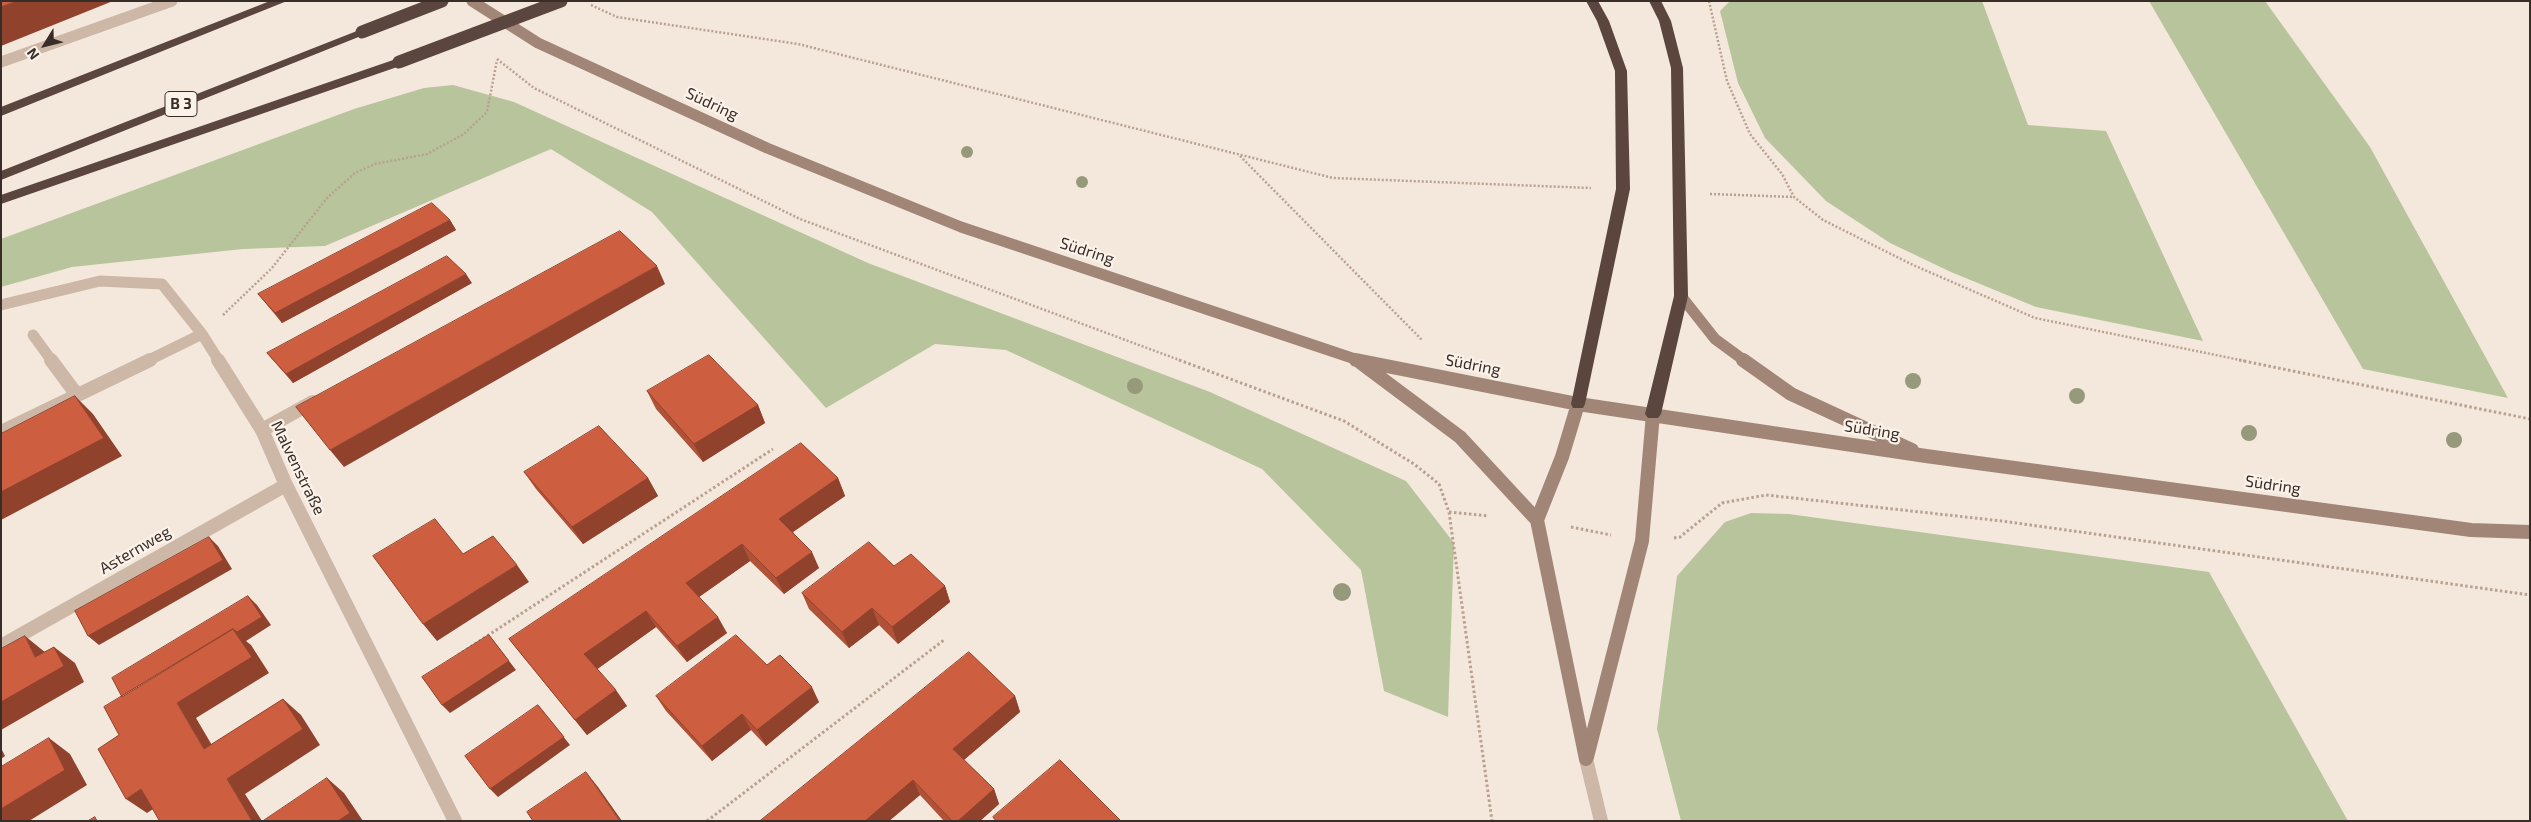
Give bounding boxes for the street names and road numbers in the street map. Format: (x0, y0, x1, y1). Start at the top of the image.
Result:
street label: Südring (683, 83, 741, 125)
road number: B 3 (165, 92, 197, 116)
street label: Südring (1057, 233, 1117, 269)
street label: Südring (1444, 350, 1502, 380)
street label: Südring (1843, 416, 1901, 444)
street label: Malvenstraße (267, 418, 329, 518)
street label: Südring (2244, 472, 2302, 498)
street label: Asternweg (96, 522, 174, 578)

